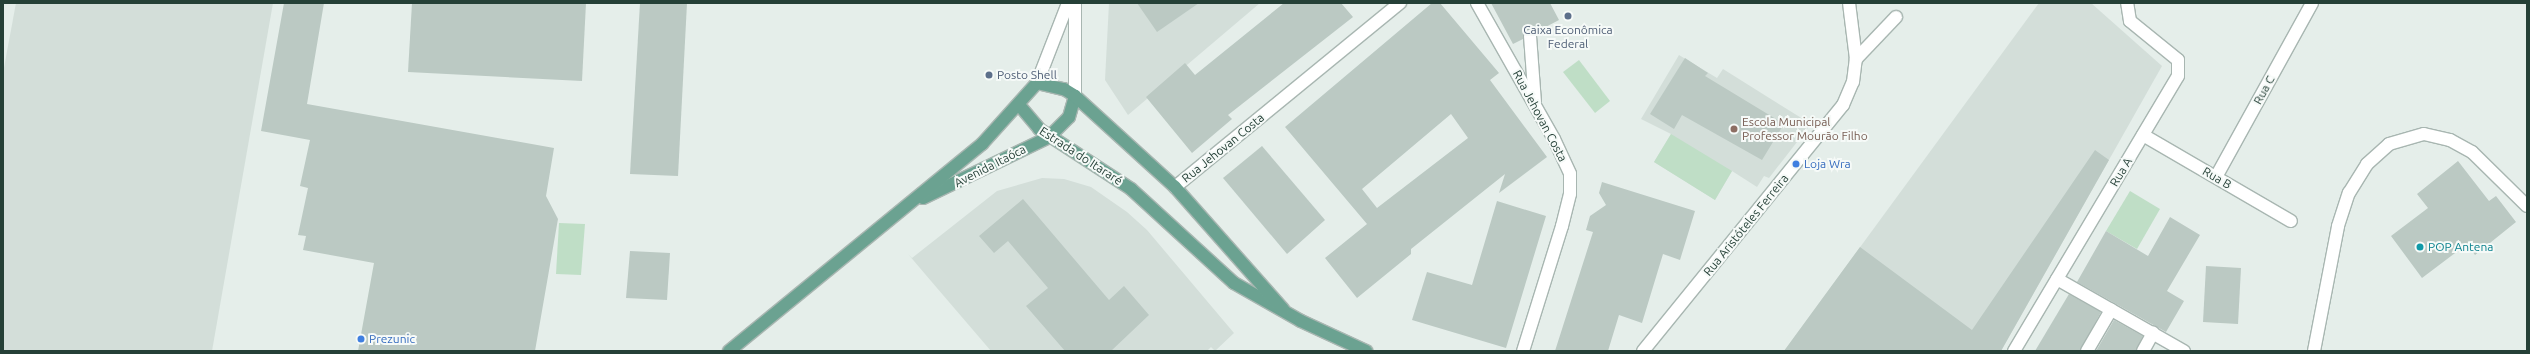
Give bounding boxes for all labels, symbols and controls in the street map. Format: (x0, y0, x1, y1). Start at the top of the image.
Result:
marker: Caixa Econômica Federal (1563, 11, 1573, 21)
place label: Caixa Econômica Federal (1523, 23, 1613, 51)
place label: Posto Shell (997, 68, 1057, 82)
street label: Rua Jehovan Costa (1510, 68, 1570, 164)
marker: Posto Shell (984, 70, 994, 80)
street label: Rua C (2250, 73, 2278, 107)
street label: Rua Jehovan Costa (1179, 110, 1267, 186)
place label: Escola Municipal Professor Mourão Filho (1742, 115, 1868, 143)
street label: Estrada do Itararé (1037, 124, 1125, 188)
marker: Escola Municipal Professor Mourão Filho (1729, 124, 1739, 134)
street label: Avenida Itaóca (952, 142, 1028, 190)
street label: Rua A (2107, 155, 2135, 189)
place label: Loja Wra (1804, 157, 1851, 171)
marker: Loja Wra (1791, 159, 1801, 169)
street label: Rua B (2200, 164, 2234, 192)
street label: Rua Aristóteles Ferreira (1701, 171, 1791, 279)
place label: POP Antena (2428, 240, 2493, 254)
marker: POP Antena (2415, 242, 2425, 252)
place label: Prezunic (369, 332, 415, 346)
marker: Prezunic (356, 334, 366, 344)

